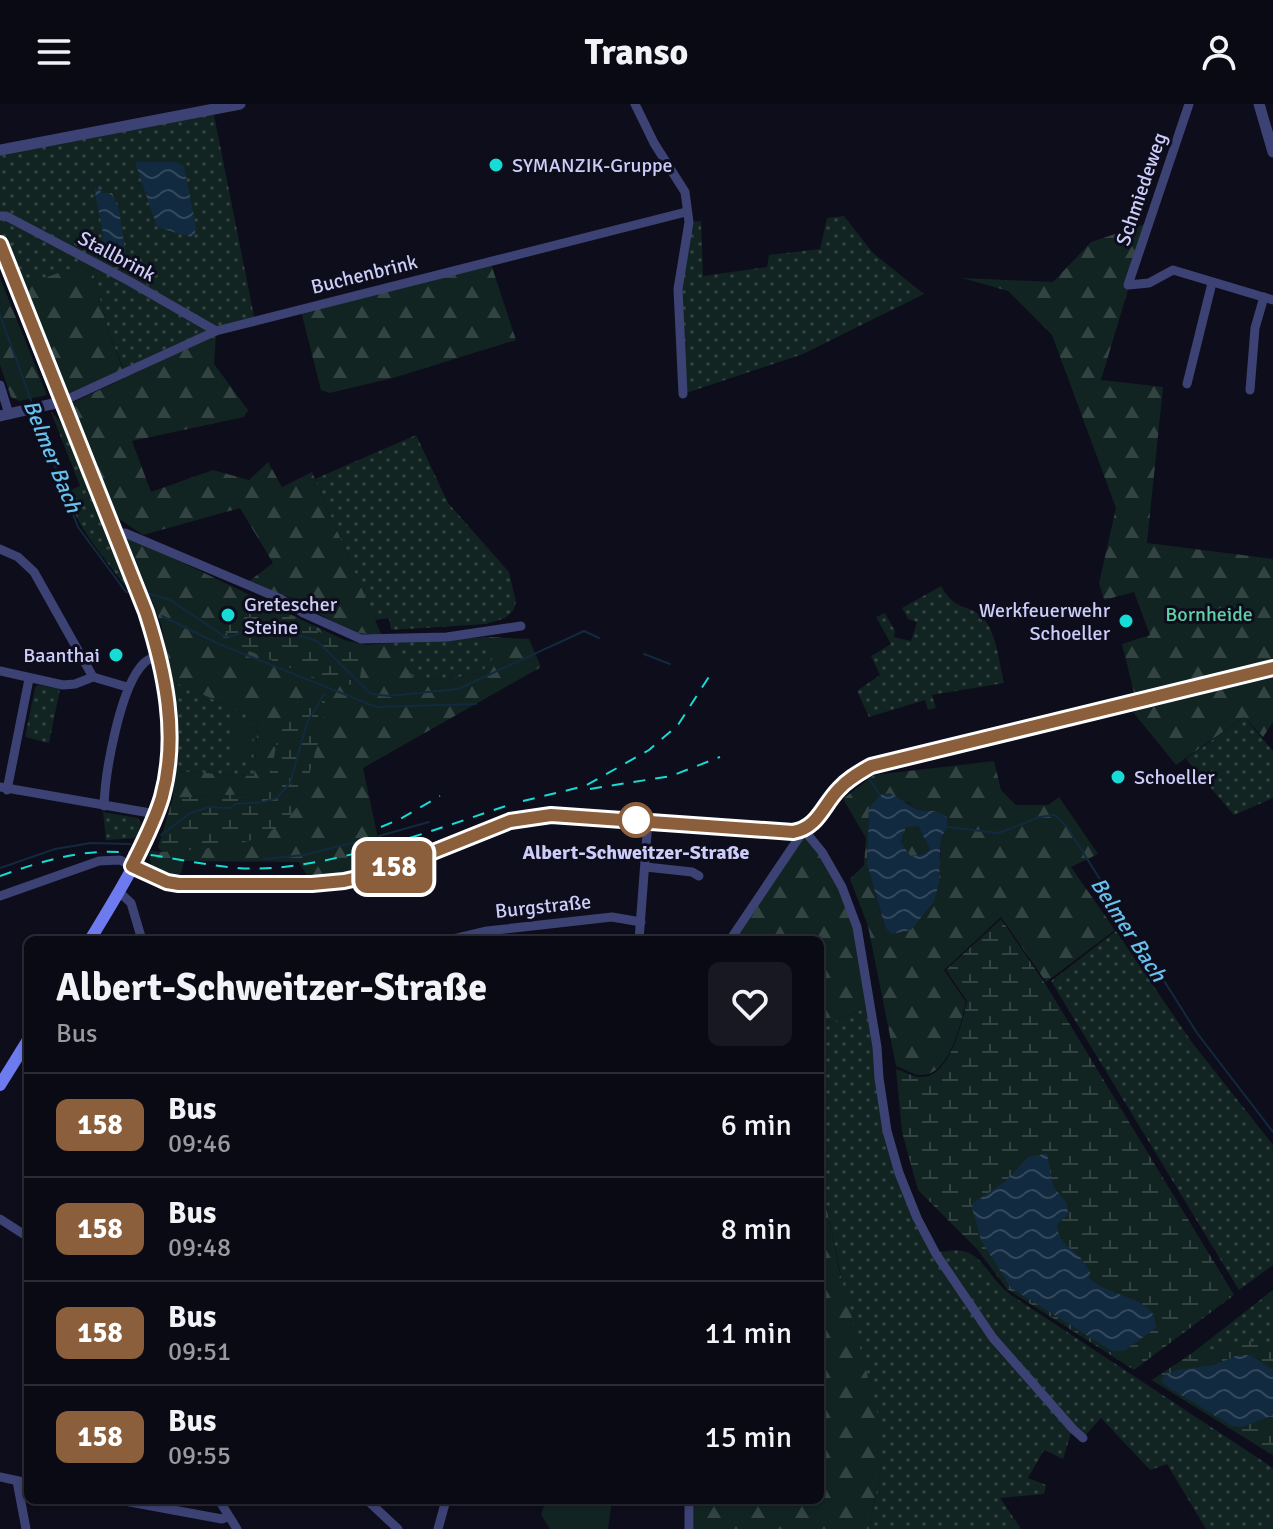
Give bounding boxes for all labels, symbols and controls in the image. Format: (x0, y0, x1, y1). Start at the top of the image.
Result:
icon: menu (32, 30, 76, 74)
text: Transo (585, 30, 688, 75)
icon: person (1197, 30, 1241, 74)
street label: Schmiedeweg (1110, 129, 1172, 249)
place label: SYMANZIK-Gruppe (512, 153, 673, 178)
marker: SYMANZIK-Gruppe (487, 156, 505, 174)
street label: Stallbrink (74, 226, 160, 287)
street label: Buchenbrink (308, 249, 420, 300)
water label: Belmer Bach (18, 396, 88, 517)
place label: Gretescher Steine (244, 592, 338, 640)
place label: Werkfeuerwehr Schoeller (979, 598, 1111, 646)
park label: Bornheide (1165, 602, 1253, 627)
marker: Gretescher Steine (219, 606, 237, 624)
marker: Werkfeuerwehr Schoeller (1117, 612, 1135, 630)
place label: Baanthai (23, 643, 100, 668)
marker: Baanthai (107, 646, 125, 664)
place label: Schoeller (1134, 765, 1215, 790)
marker: Schoeller (1109, 768, 1127, 786)
marker: Albert-Schweitzer-Straße (619, 803, 653, 837)
place label: Albert-Schweitzer-Straße (523, 840, 750, 865)
line badge: 158 (348, 841, 440, 893)
text: 158 (371, 850, 417, 884)
water label: Belmer Bach (1085, 872, 1173, 987)
street label: Burgstraße (494, 889, 592, 924)
button: heart (708, 962, 792, 1046)
text: Albert-Schweitzer-Straße (56, 964, 487, 1011)
text: Bus (56, 1018, 97, 1050)
text: Bus (168, 1091, 216, 1128)
text: 6 min (721, 1107, 792, 1144)
text: 158 (77, 1108, 123, 1142)
text: 09:46 (168, 1128, 231, 1160)
text: Bus (168, 1195, 216, 1232)
text: 8 min (721, 1211, 792, 1248)
text: 158 (77, 1212, 123, 1246)
text: 09:48 (168, 1232, 231, 1264)
text: Bus (168, 1299, 216, 1336)
text: 11 min (705, 1315, 792, 1352)
text: 158 (77, 1316, 123, 1350)
text: 09:51 (168, 1336, 231, 1368)
text: Bus (168, 1403, 216, 1440)
text: 15 min (705, 1419, 792, 1456)
text: 158 (77, 1420, 123, 1454)
text: 09:55 (168, 1440, 231, 1472)

